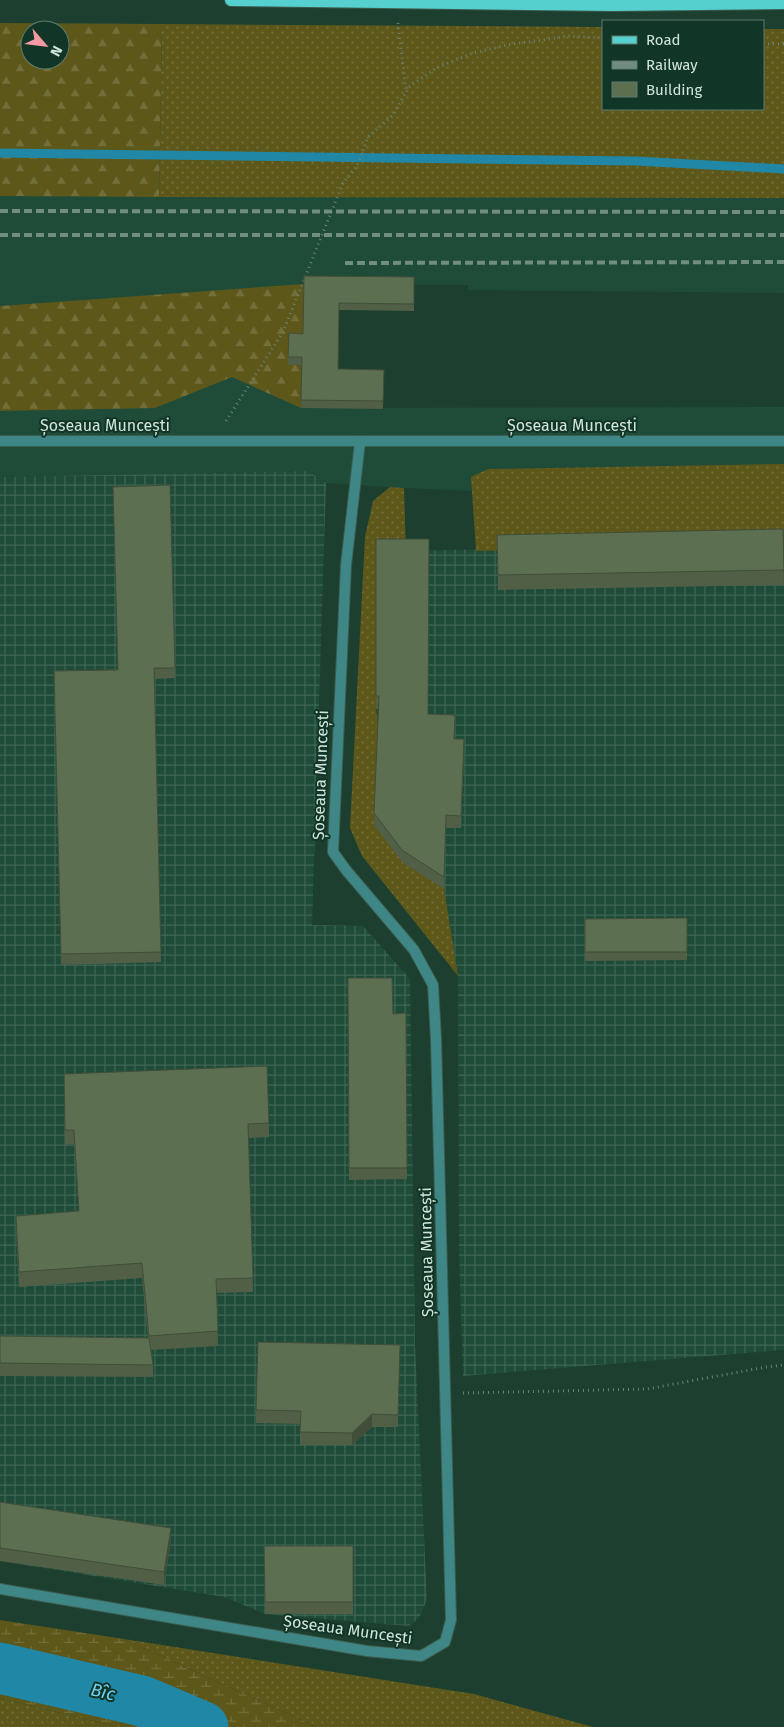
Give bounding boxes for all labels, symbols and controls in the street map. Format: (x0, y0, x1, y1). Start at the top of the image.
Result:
north arrow (20, 20, 70, 70)
legend (602, 20, 764, 110)
text: Road (646, 31, 681, 49)
text: N (46, 43, 66, 59)
text: Railway (646, 56, 698, 74)
text: Building (646, 81, 702, 99)
street label: Șoseaua Muncești (40, 416, 170, 436)
street label: Șoseaua Muncești (507, 416, 637, 436)
street label: Șoseaua Muncești (309, 710, 333, 840)
street label: Șoseaua Muncești (416, 1187, 438, 1317)
street label: Șoseaua Muncești (282, 1611, 414, 1649)
water label: Bîc (89, 1679, 118, 1706)

